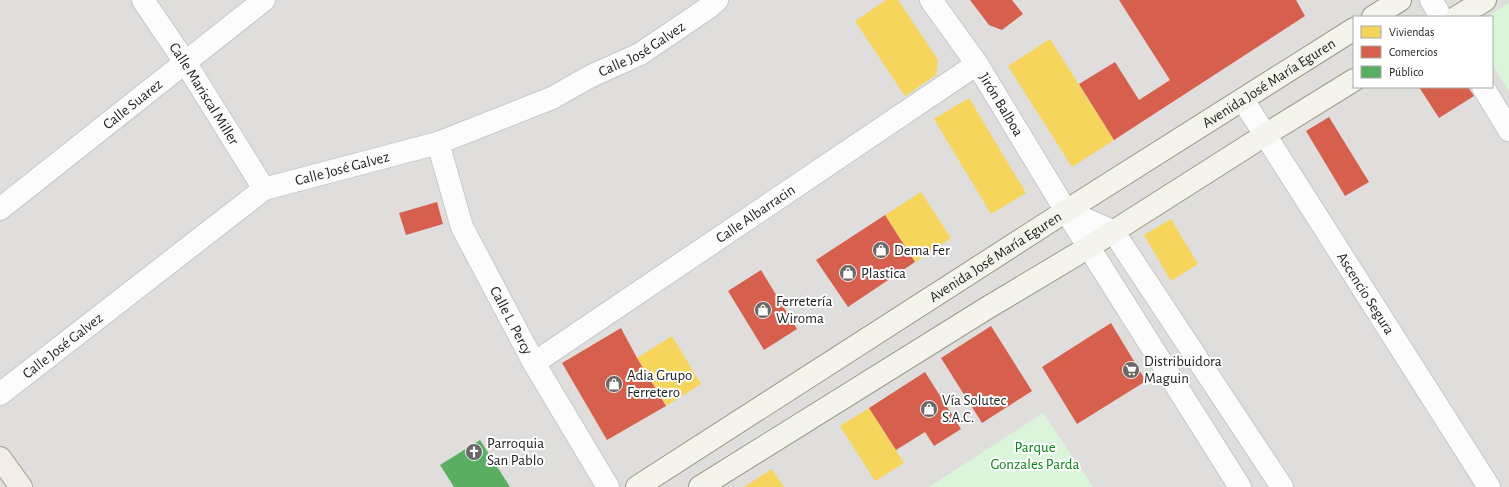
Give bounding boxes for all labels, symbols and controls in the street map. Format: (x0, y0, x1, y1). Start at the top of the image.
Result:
legend (1353, 16, 1493, 88)
street label: Calle José Galvez (596, 19, 687, 79)
text: Viviendas (1389, 26, 1435, 38)
street label: Avenida José María Eguren (1200, 35, 1338, 130)
street label: Calle Mariscal Miller (167, 40, 242, 148)
text: Comercios (1389, 46, 1438, 58)
text: Público (1389, 66, 1424, 78)
street label: Jirón Balboa (977, 70, 1026, 139)
street label: Calle Suarez (100, 76, 165, 132)
street label: Calle José Galvez (293, 149, 391, 188)
street label: Calle Albarracin (713, 182, 798, 246)
street label: Avenida José María Eguren (926, 209, 1064, 305)
shop icon: Dema Fer (871, 240, 891, 260)
place label: Dema Fer (894, 243, 950, 258)
street label: Ascencio Segura (1334, 250, 1397, 337)
shop icon: Plastica (838, 263, 858, 283)
place label: Plastica (861, 266, 906, 281)
street label: Calle L. Percy (487, 284, 536, 357)
place label: Ferretería Wiroma (776, 294, 832, 326)
shop icon: Ferretería Wiroma (753, 300, 773, 320)
street label: Calle José Galvez (19, 310, 105, 381)
place label: Distribuidora Maguin (1144, 354, 1222, 386)
supermarket icon: Distribuidora Maguin (1121, 360, 1141, 380)
place label: Adia Grupo Ferretero (627, 368, 692, 400)
shop icon: Adia Grupo Ferretero (604, 374, 624, 394)
place label: Vía Solutec S.A.C. (942, 393, 1006, 425)
shop icon: Vía Solutec S.A.C. (919, 399, 939, 419)
place label: Parroquia San Pablo (487, 436, 544, 468)
park label: Parque Gonzales Parda (990, 440, 1080, 472)
church icon: Parroquia San Pablo (464, 442, 484, 462)

